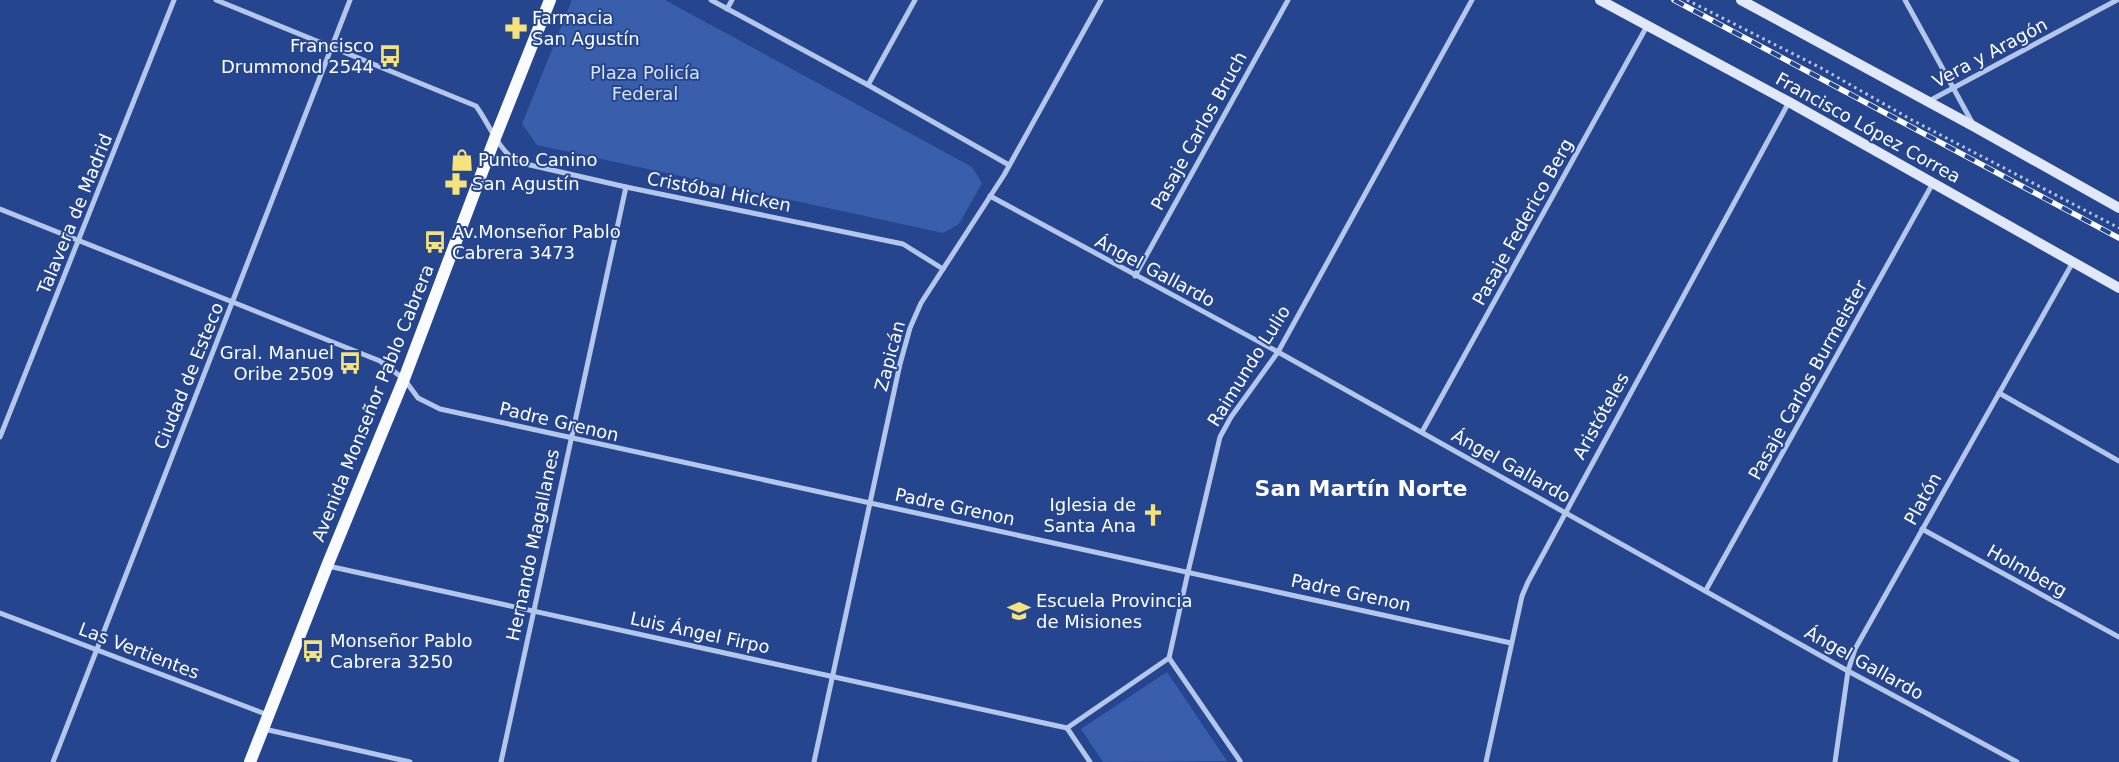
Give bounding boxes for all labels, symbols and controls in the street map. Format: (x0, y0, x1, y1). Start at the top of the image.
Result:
place label: Farmacia San Agustín (532, 7, 640, 49)
street label: Vera y Aragón (1929, 13, 2051, 92)
pharmacy icon: Farmacia San Agustín (503, 15, 529, 41)
place label: Francisco Drummond 2544 (221, 35, 374, 77)
bus stop icon: Francisco Drummond 2544 (377, 43, 403, 69)
street label: Pasaje Carlos Bruch (1146, 48, 1251, 214)
park label: Plaza Policía Federal (590, 62, 700, 104)
street label: Francisco López Correa (1772, 68, 1964, 187)
street label: Talavera de Madrid (32, 131, 116, 298)
street label: Pasaje Federico Berg (1468, 135, 1577, 309)
shop icon: Punto Canino (449, 147, 475, 173)
place label: Punto Canino (478, 149, 598, 170)
street label: Cristóbal Hicken (645, 167, 793, 216)
pharmacy icon: San Agustín (443, 171, 469, 197)
place label: San Agustín (472, 173, 580, 194)
place label: Av.Monseñor Pablo Cabrera 3473 (452, 221, 621, 263)
bus stop icon: Av.Monseñor Pablo Cabrera 3473 (422, 229, 448, 255)
street label: Ángel Gallardo (1092, 230, 1219, 311)
street label: Avenida Monseñor Pablo Cabrera (307, 261, 438, 545)
street label: Pasaje Carlos Burmeister (1744, 276, 1872, 483)
street label: Ciudad de Esteco (149, 299, 228, 452)
street label: Raimundo Lulio (1203, 301, 1294, 430)
street label: Zapicán (870, 318, 909, 393)
place label: Gral. Manuel Oribe 2509 (220, 342, 334, 384)
bus stop icon: Gral. Manuel Oribe 2509 (337, 350, 363, 376)
street label: Aristóteles (1568, 369, 1633, 463)
street label: Padre Grenon (497, 398, 621, 445)
street label: Ángel Gallardo (1448, 424, 1574, 507)
street label: Hernando Magallanes (502, 447, 563, 643)
street label: Platón (1900, 469, 1945, 529)
district label: San Martín Norte (1255, 476, 1467, 501)
street label: Padre Grenon (893, 484, 1017, 529)
place label: Iglesia de Santa Ana (1044, 494, 1136, 536)
church icon: Iglesia de Santa Ana (1140, 502, 1166, 528)
street label: Holmberg (1984, 540, 2071, 601)
street label: Padre Grenon (1289, 570, 1413, 615)
place label: Escuela Provincia de Misiones (1036, 590, 1192, 632)
school or university icon: Escuela Provincia de Misiones (1006, 598, 1032, 624)
street label: Luis Ángel Firpo (628, 607, 772, 658)
street label: Las Vertientes (76, 618, 203, 683)
street label: Ángel Gallardo (1801, 621, 1927, 704)
place label: Monseñor Pablo Cabrera 3250 (330, 630, 472, 672)
bus stop icon: Monseñor Pablo Cabrera 3250 (300, 638, 326, 664)

